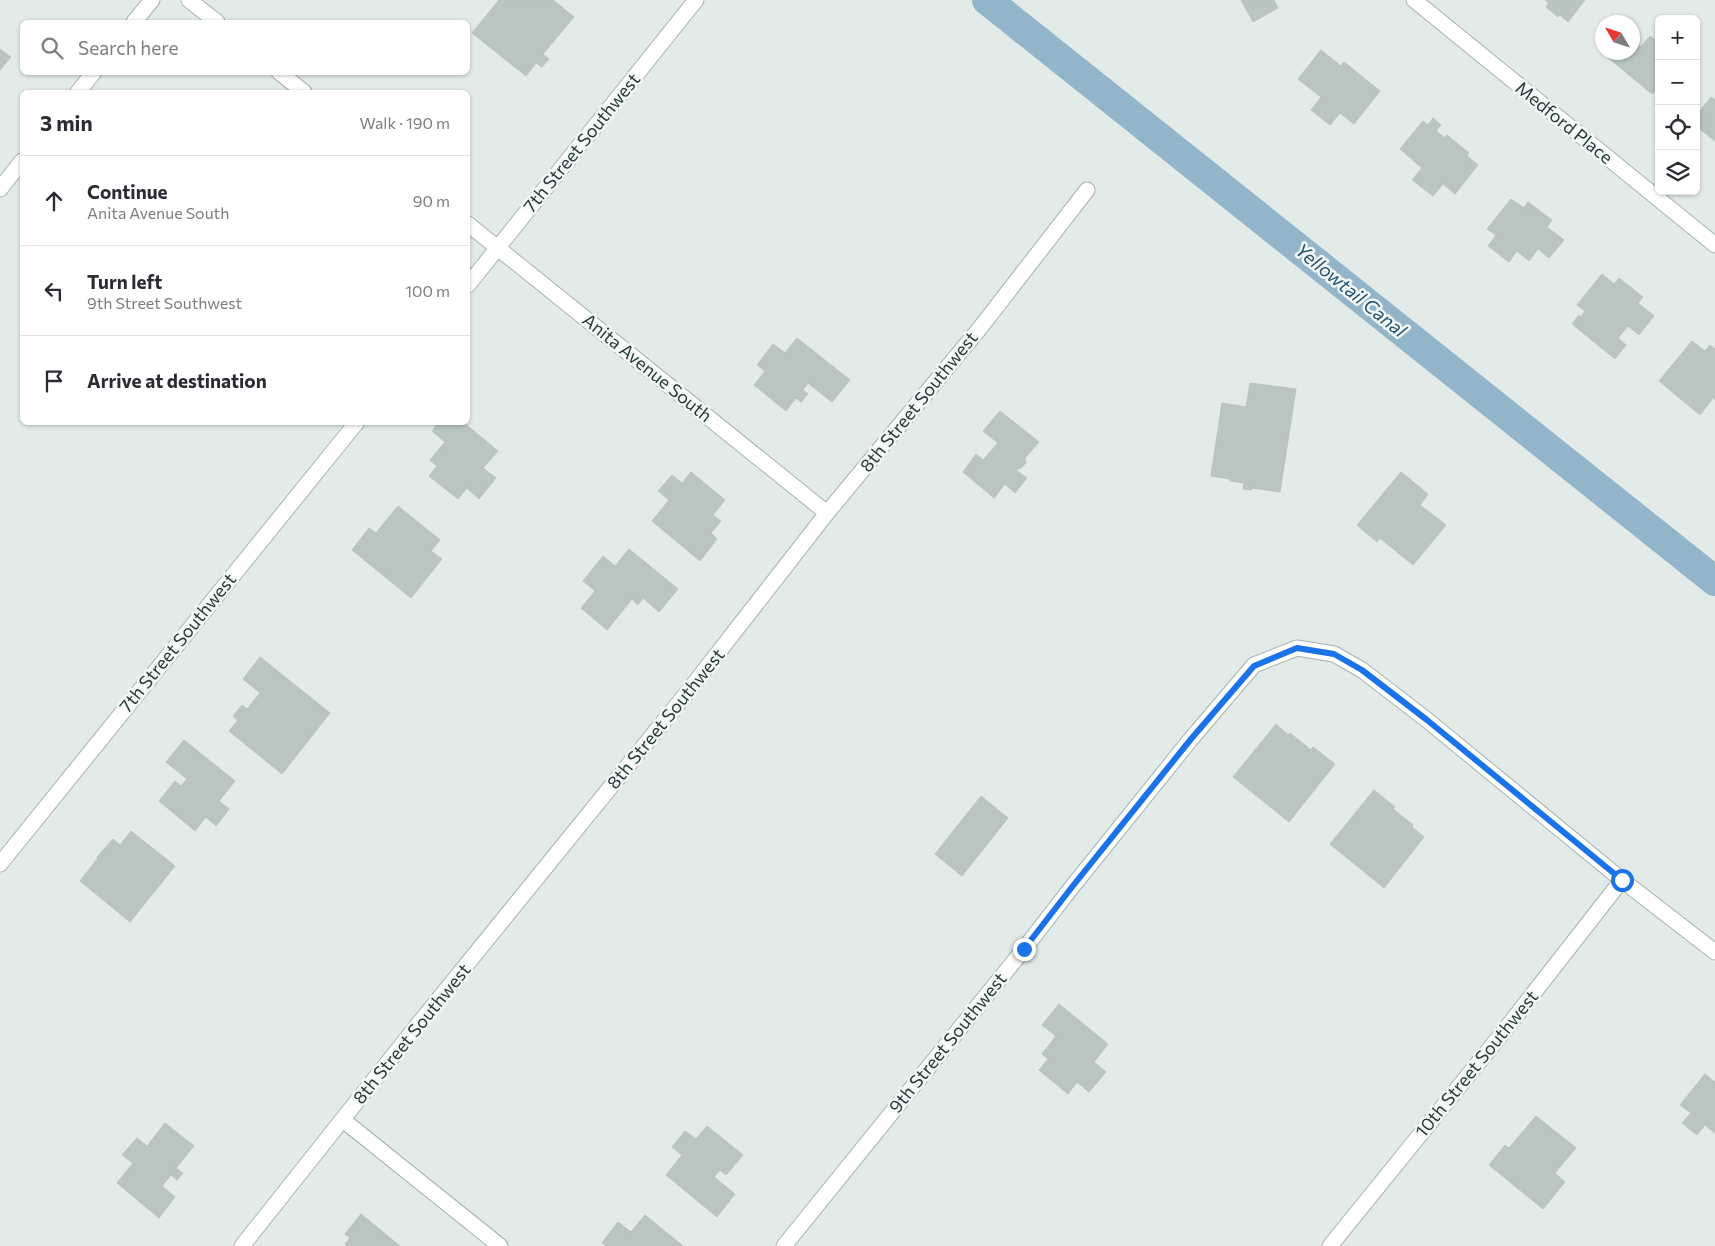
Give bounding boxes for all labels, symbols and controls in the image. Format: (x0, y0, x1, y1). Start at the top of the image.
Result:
north arrow (1595, 15, 1640, 60)
map controls (1655, 15, 1700, 195)
button: + (1655, 15, 1700, 60)
search box (20, 20, 470, 75)
icon: search (38, 34, 66, 62)
text: Search here (78, 36, 178, 59)
button: − (1655, 60, 1700, 105)
street label: 7th Street Southwest (518, 68, 644, 216)
street label: Medford Place (1512, 76, 1618, 168)
button: locate (1655, 105, 1700, 150)
text: 3 min (40, 110, 93, 135)
text: Walk · 190 m (360, 113, 450, 132)
button: layers (1655, 150, 1700, 195)
text: Continue (87, 180, 167, 203)
icon: ahead (40, 187, 68, 215)
text: 90 m (413, 191, 450, 210)
text: Anita Avenue South (87, 203, 229, 222)
water label: Yellowtail Canal (1291, 238, 1412, 342)
text: Turn left (87, 270, 162, 293)
icon: left (40, 277, 68, 305)
text: 100 m (405, 281, 450, 300)
text: 9th Street Southwest (87, 293, 242, 312)
street label: Anita Avenue South (578, 308, 717, 426)
street label: 8th Street Southwest (855, 327, 982, 476)
icon: arrive (40, 367, 68, 395)
text: Arrive at destination (87, 369, 267, 392)
street label: 7th Street Southwest (114, 568, 240, 716)
street label: 8th Street Southwest (602, 644, 729, 793)
route start (1611, 869, 1634, 892)
route end (1013, 938, 1036, 961)
street label: 8th Street Southwest (348, 959, 475, 1108)
street label: 9th Street Southwest (884, 968, 1011, 1117)
street label: 10th Street Southwest (1410, 985, 1542, 1141)

